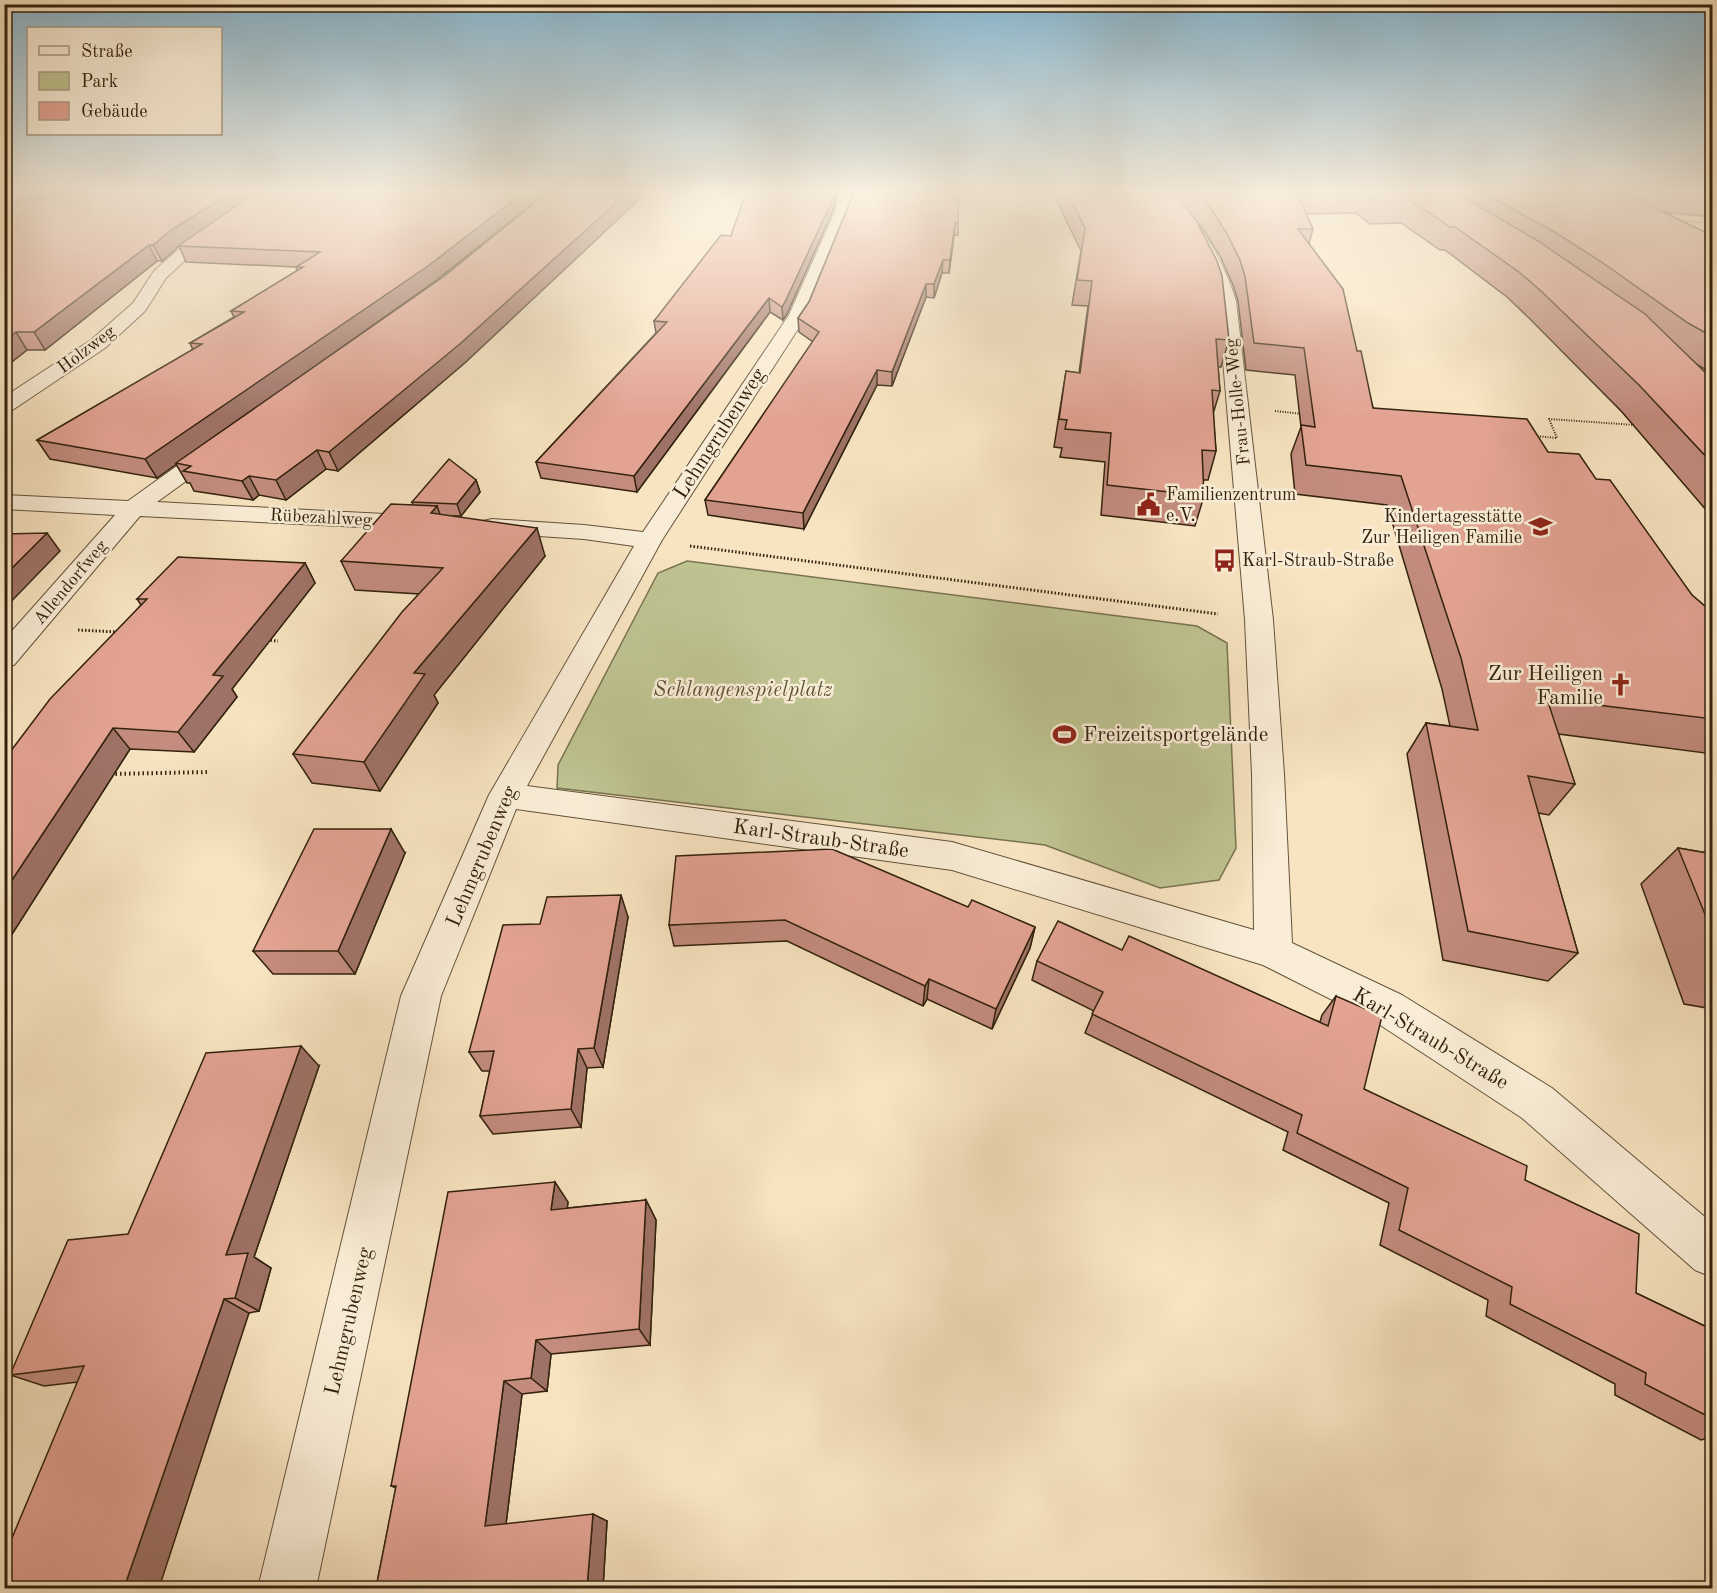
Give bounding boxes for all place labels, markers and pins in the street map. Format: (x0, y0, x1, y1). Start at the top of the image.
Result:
place label: Familienzentrum e.V. (1166, 486, 1296, 525)
public building icon: Familienzentrum e.V. (1135, 491, 1161, 517)
place label: Kindertagesstätte Zur Heiligen Familie (1361, 508, 1522, 547)
school or university icon: Kindertagesstätte Zur Heiligen Familie (1527, 513, 1553, 539)
bus stop icon: Karl-Straub-Straße (1211, 547, 1237, 573)
place label: Karl-Straub-Straße (1242, 552, 1394, 570)
place label: Zur Heiligen Familie (1488, 664, 1603, 709)
church icon: Zur Heiligen Familie (1608, 672, 1634, 698)
sports icon: Freizeitsportgelände (1052, 721, 1078, 747)
place label: Freizeitsportgelände (1083, 725, 1268, 746)

